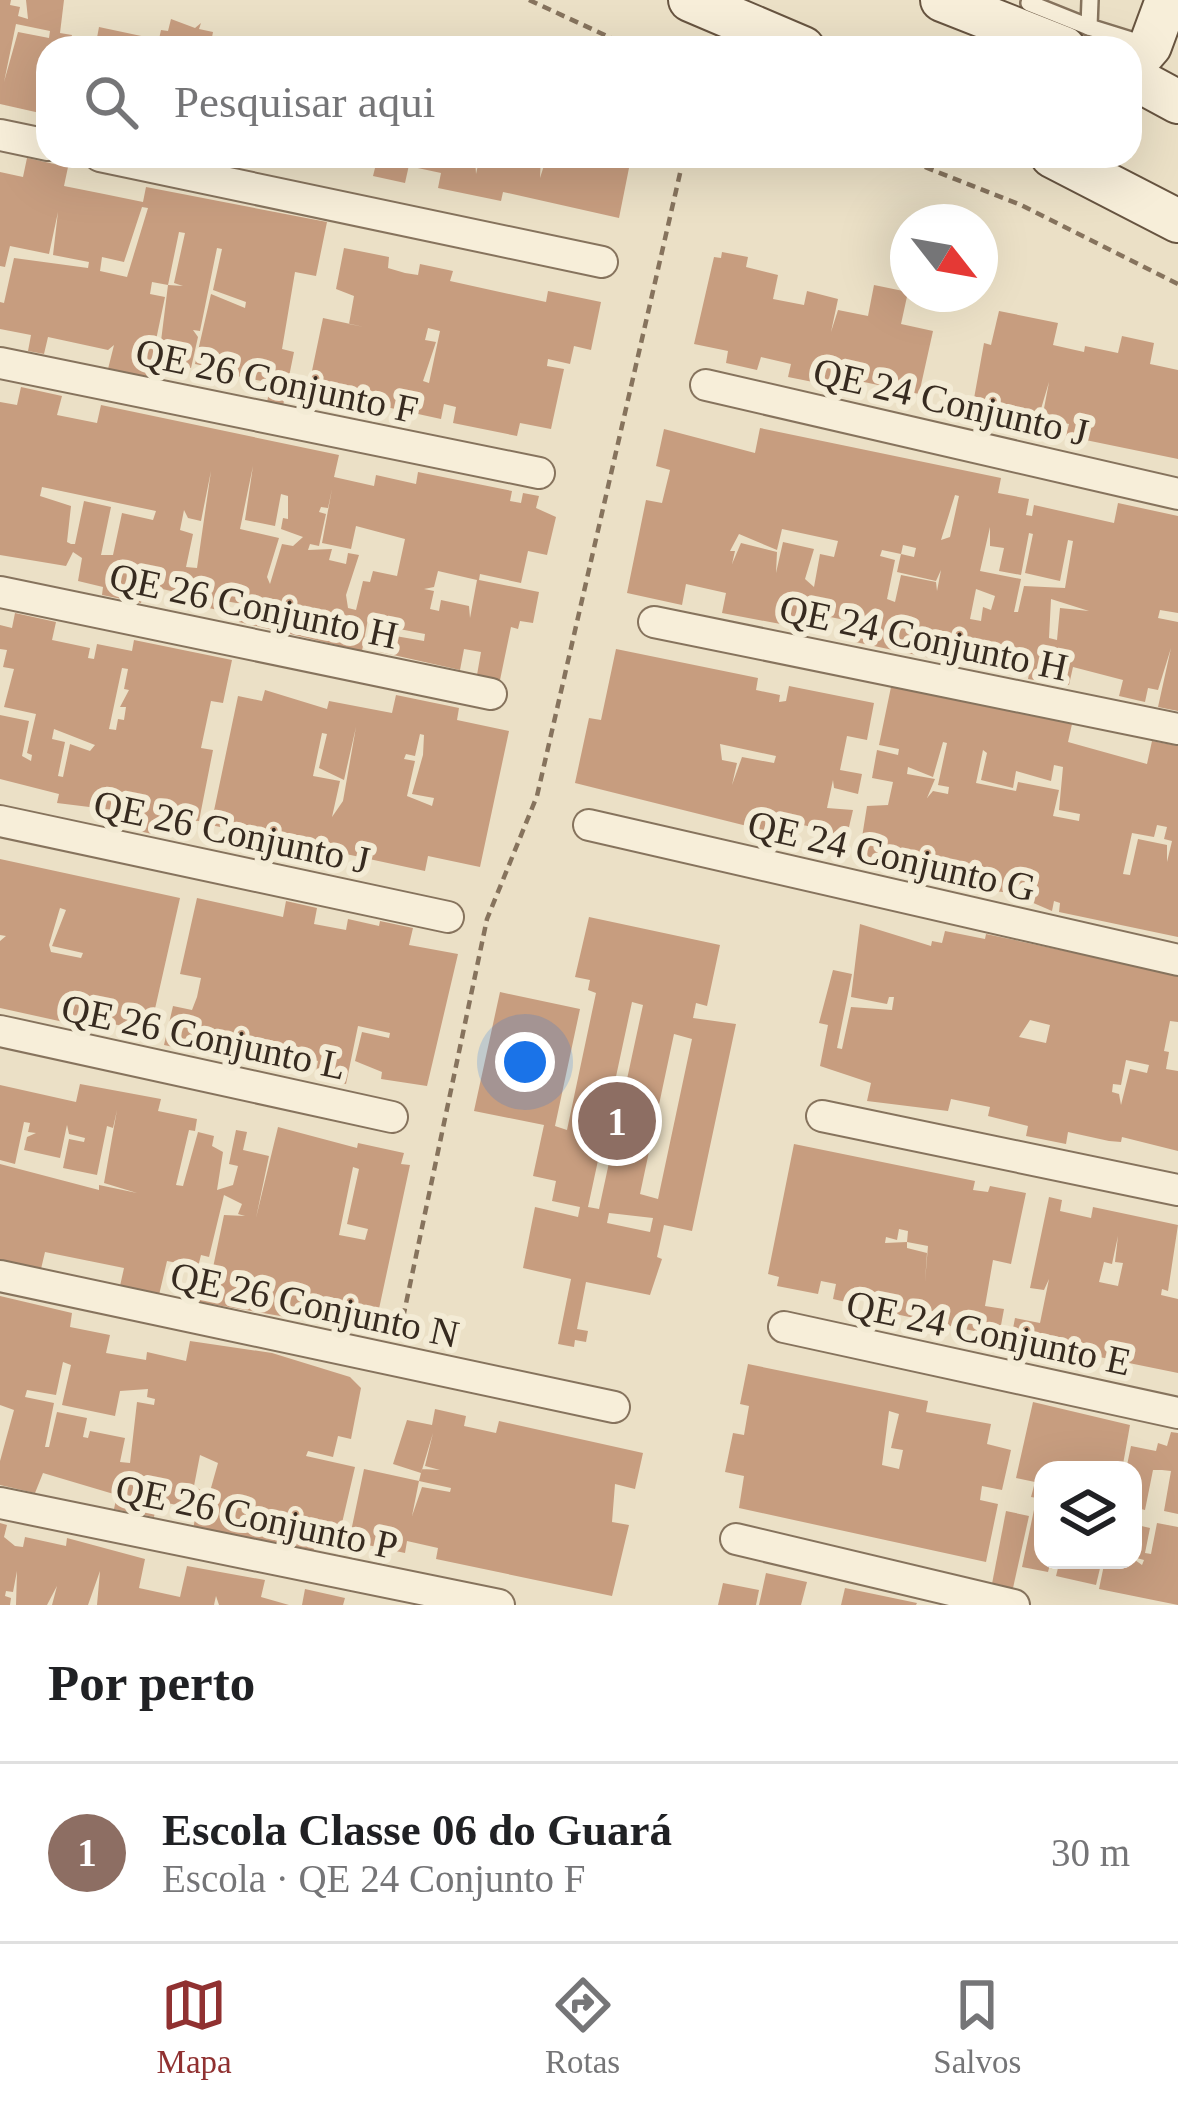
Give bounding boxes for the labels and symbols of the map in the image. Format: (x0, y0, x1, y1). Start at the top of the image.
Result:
north arrow (890, 204, 998, 312)
street label: QE 26 Conjunto F (132, 330, 422, 432)
street label: QE 24 Conjunto J (809, 349, 1092, 455)
street label: QE 26 Conjunto H (106, 554, 402, 658)
street label: QE 24 Conjunto H (776, 586, 1072, 690)
street label: QE 26 Conjunto J (90, 781, 374, 883)
street label: QE 24 Conjunto G (744, 802, 1040, 910)
street label: QE 26 Conjunto L (58, 985, 350, 1089)
your location (495, 1032, 555, 1092)
pin: 1 (578, 1076, 656, 1166)
street label: QE 26 Conjunto N (167, 1253, 463, 1357)
street label: QE 24 Conjunto E (843, 1281, 1135, 1385)
street label: QE 26 Conjunto P (112, 1466, 402, 1568)

